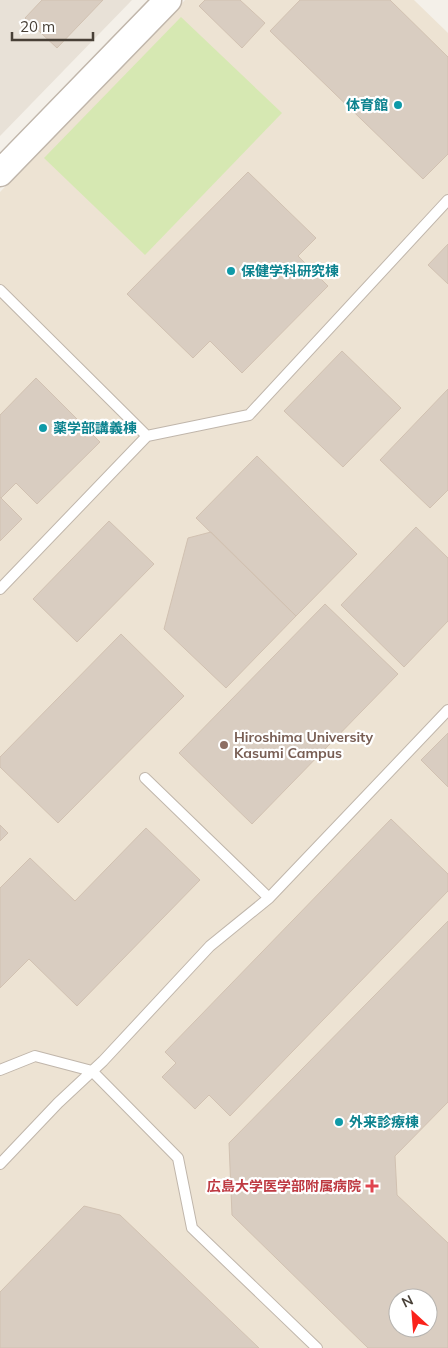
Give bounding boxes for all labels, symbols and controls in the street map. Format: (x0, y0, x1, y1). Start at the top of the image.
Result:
scale bar (12, 10, 94, 42)
text: 20 m (20, 17, 55, 36)
place label: 体育館 (346, 96, 388, 114)
marker: 体育館 (392, 99, 404, 111)
place label: 保健学科研究棟 (241, 262, 339, 280)
marker: 保健学科研究棟 (225, 265, 237, 277)
place label: 薬学部講義棟 (53, 419, 137, 437)
marker: 薬学部講義棟 (37, 422, 49, 434)
place label: Hiroshima University Kasumi Campus (234, 728, 374, 762)
marker: Hiroshima University Kasumi Campus (218, 739, 230, 751)
place label: 外来診療棟 (349, 1113, 419, 1131)
marker: 外来診療棟 (333, 1116, 345, 1128)
place label: 広島大学医学部附属病院 (207, 1177, 361, 1195)
marker: 広島大学医学部附属病院 (365, 1179, 379, 1193)
north arrow (388, 1288, 438, 1338)
text: N (399, 1291, 416, 1312)

